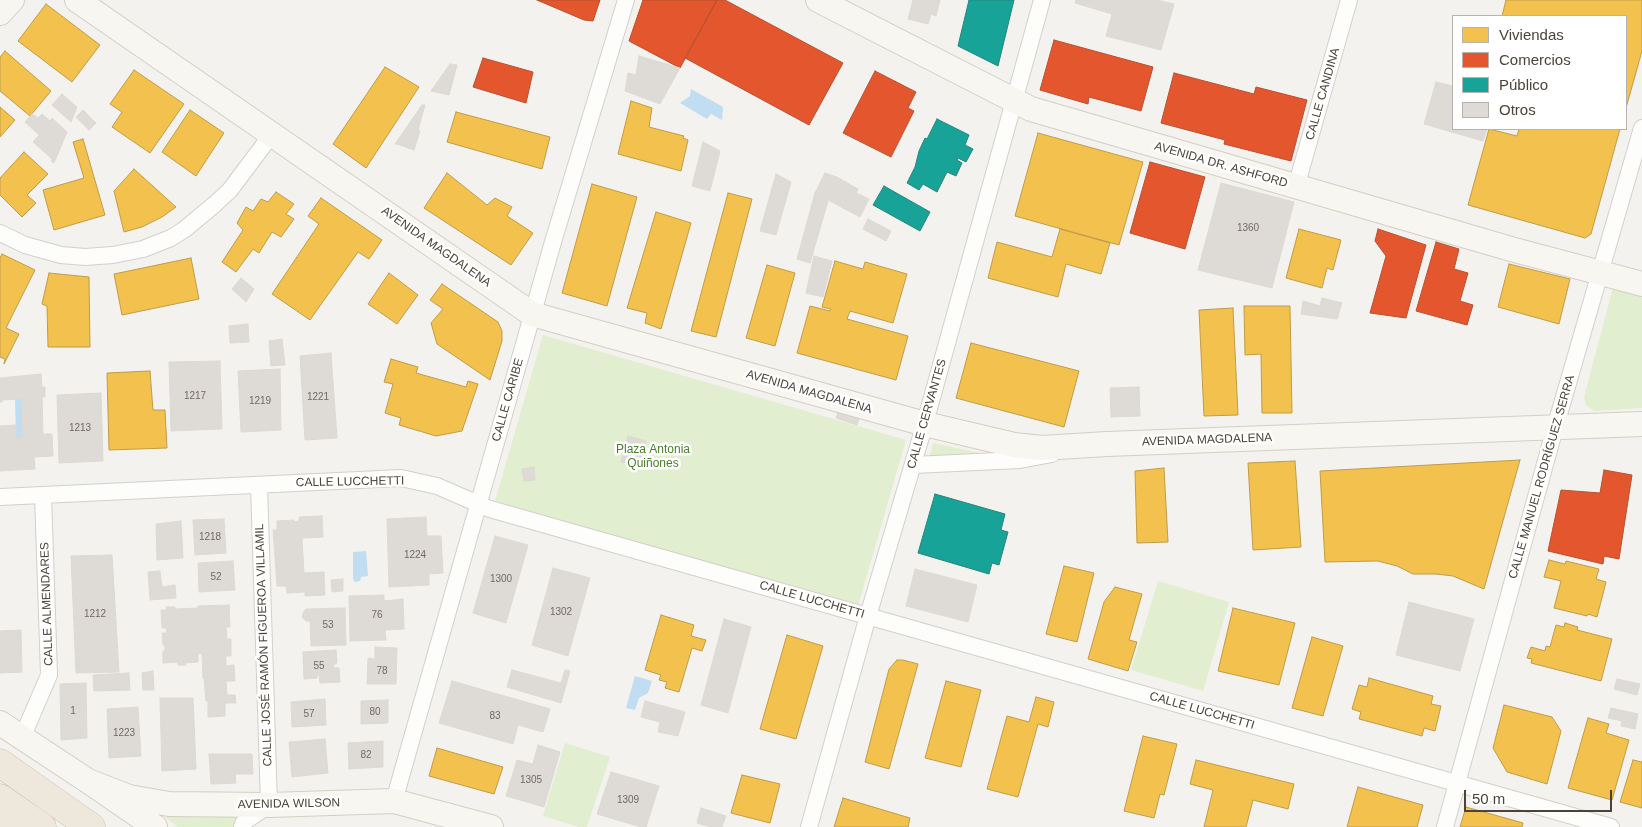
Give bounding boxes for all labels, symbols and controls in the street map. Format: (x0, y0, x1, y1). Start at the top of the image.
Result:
legend (1452, 15, 1627, 130)
text: Viviendas (1499, 26, 1564, 43)
street label: CALLE CANDINA (1303, 46, 1343, 142)
text: Comercios (1499, 51, 1571, 68)
text: Público (1499, 76, 1548, 93)
text: Otros (1499, 101, 1536, 118)
street label: AVENIDA DR. ASHFORD (1153, 139, 1289, 191)
street label: AVENIDA MAGDALENA (378, 204, 494, 290)
house number: 1360 (1237, 222, 1259, 234)
street label: CALLE CARIBE (489, 357, 527, 443)
street label: CALLE CERVANTES (904, 357, 950, 471)
street label: AVENIDA MAGDALENA (744, 367, 874, 417)
street label: CALLE MANUEL RODRÍGUEZ SERRA (1506, 373, 1578, 581)
house number: 1217 (184, 390, 206, 402)
house number: 1221 (307, 391, 329, 403)
house number: 1219 (249, 395, 271, 407)
house number: 1213 (69, 422, 91, 434)
street label: AVENIDA MAGDALENA (1142, 431, 1272, 449)
park label: Plaza Antonia Quiñones (616, 443, 690, 471)
street label: CALLE LUCCHETTI (296, 474, 404, 490)
street label: CALLE JOSÉ RAMÓN FIGUEROA VILLAMIL (253, 523, 275, 767)
house number: 1218 (199, 531, 221, 543)
street label: CALLE ALMENDARES (38, 542, 56, 666)
house number: 1224 (404, 549, 426, 561)
house number: 52 (210, 571, 222, 583)
house number: 1300 (490, 573, 512, 585)
street label: CALLE LUCCHETTI (758, 578, 866, 622)
house number: 1302 (550, 606, 572, 618)
house number: 1212 (84, 608, 106, 620)
house number: 76 (371, 609, 383, 621)
house number: 53 (322, 619, 334, 631)
house number: 55 (313, 660, 325, 672)
house number: 78 (376, 665, 388, 677)
street label: CALLE LUCCHETTI (1148, 689, 1256, 733)
house number: 1 (70, 705, 76, 717)
house number: 80 (369, 706, 381, 718)
house number: 57 (303, 708, 315, 720)
house number: 83 (489, 710, 501, 722)
house number: 1223 (113, 727, 135, 739)
house number: 82 (360, 749, 372, 761)
house number: 1305 (520, 774, 542, 786)
scale bar (1467, 780, 1614, 812)
text: 50 m (1472, 790, 1505, 807)
house number: 1309 (617, 794, 639, 806)
street label: AVENIDA WILSON (238, 796, 340, 812)

